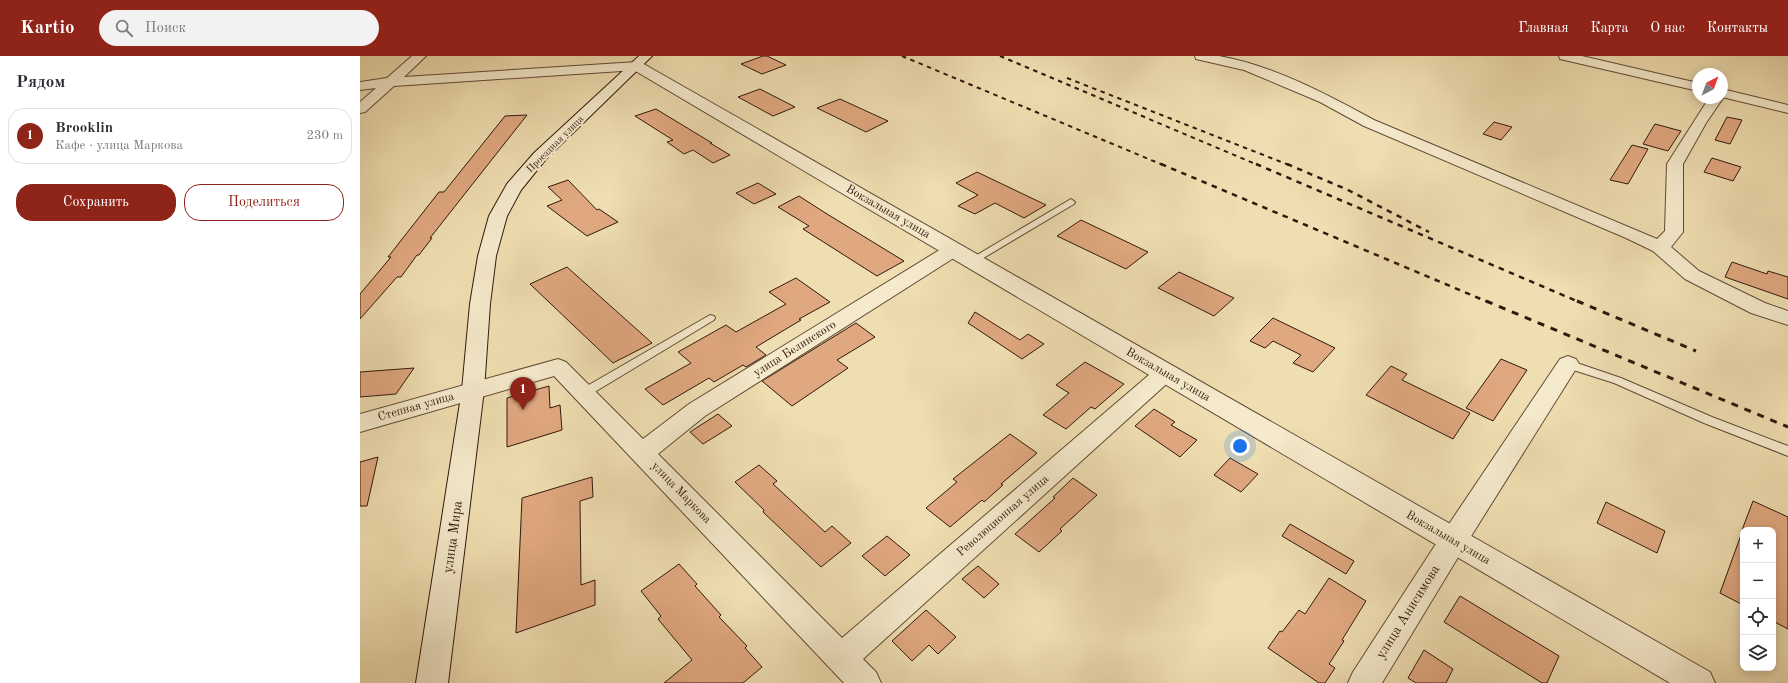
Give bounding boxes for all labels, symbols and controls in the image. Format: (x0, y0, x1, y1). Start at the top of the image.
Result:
search box (99, 10, 379, 46)
icon: search (113, 17, 135, 39)
text: Kartio (20, 19, 75, 38)
text: Поиск (145, 21, 186, 36)
text: Главная (1518, 21, 1568, 35)
text: Карта (1590, 21, 1628, 35)
text: О нас (1650, 21, 1685, 35)
text: Контакты (1707, 21, 1768, 35)
north arrow (1692, 68, 1728, 104)
text: Рядом (16, 74, 65, 91)
street label: Проездная улица (525, 114, 585, 174)
text: Brooklin (55, 121, 113, 136)
text: 1 (26, 129, 34, 142)
text: 230 m (306, 129, 343, 142)
text: Кафе · улица Маркова (55, 139, 183, 152)
street label: Вокзальная улица (844, 183, 932, 241)
button: Сохранить (16, 184, 176, 221)
button: Поделиться (184, 184, 344, 221)
street label: улица Белинского (752, 319, 838, 379)
street label: Вокзальная улица (1124, 346, 1212, 404)
pin: 1 (510, 377, 536, 410)
street label: Степная улица (377, 390, 455, 424)
your location (1230, 436, 1250, 456)
street label: улица Маркова (649, 460, 713, 526)
street label: Революционная улица (955, 473, 1051, 559)
street label: улица Мира (441, 500, 465, 574)
street label: Вокзальная улица (1404, 509, 1492, 567)
map controls (1740, 527, 1776, 671)
button: + (1740, 527, 1776, 563)
street label: улица Анисимова (1373, 562, 1443, 661)
button: − (1740, 563, 1776, 599)
button: locate (1740, 599, 1776, 635)
button: layers (1740, 635, 1776, 671)

